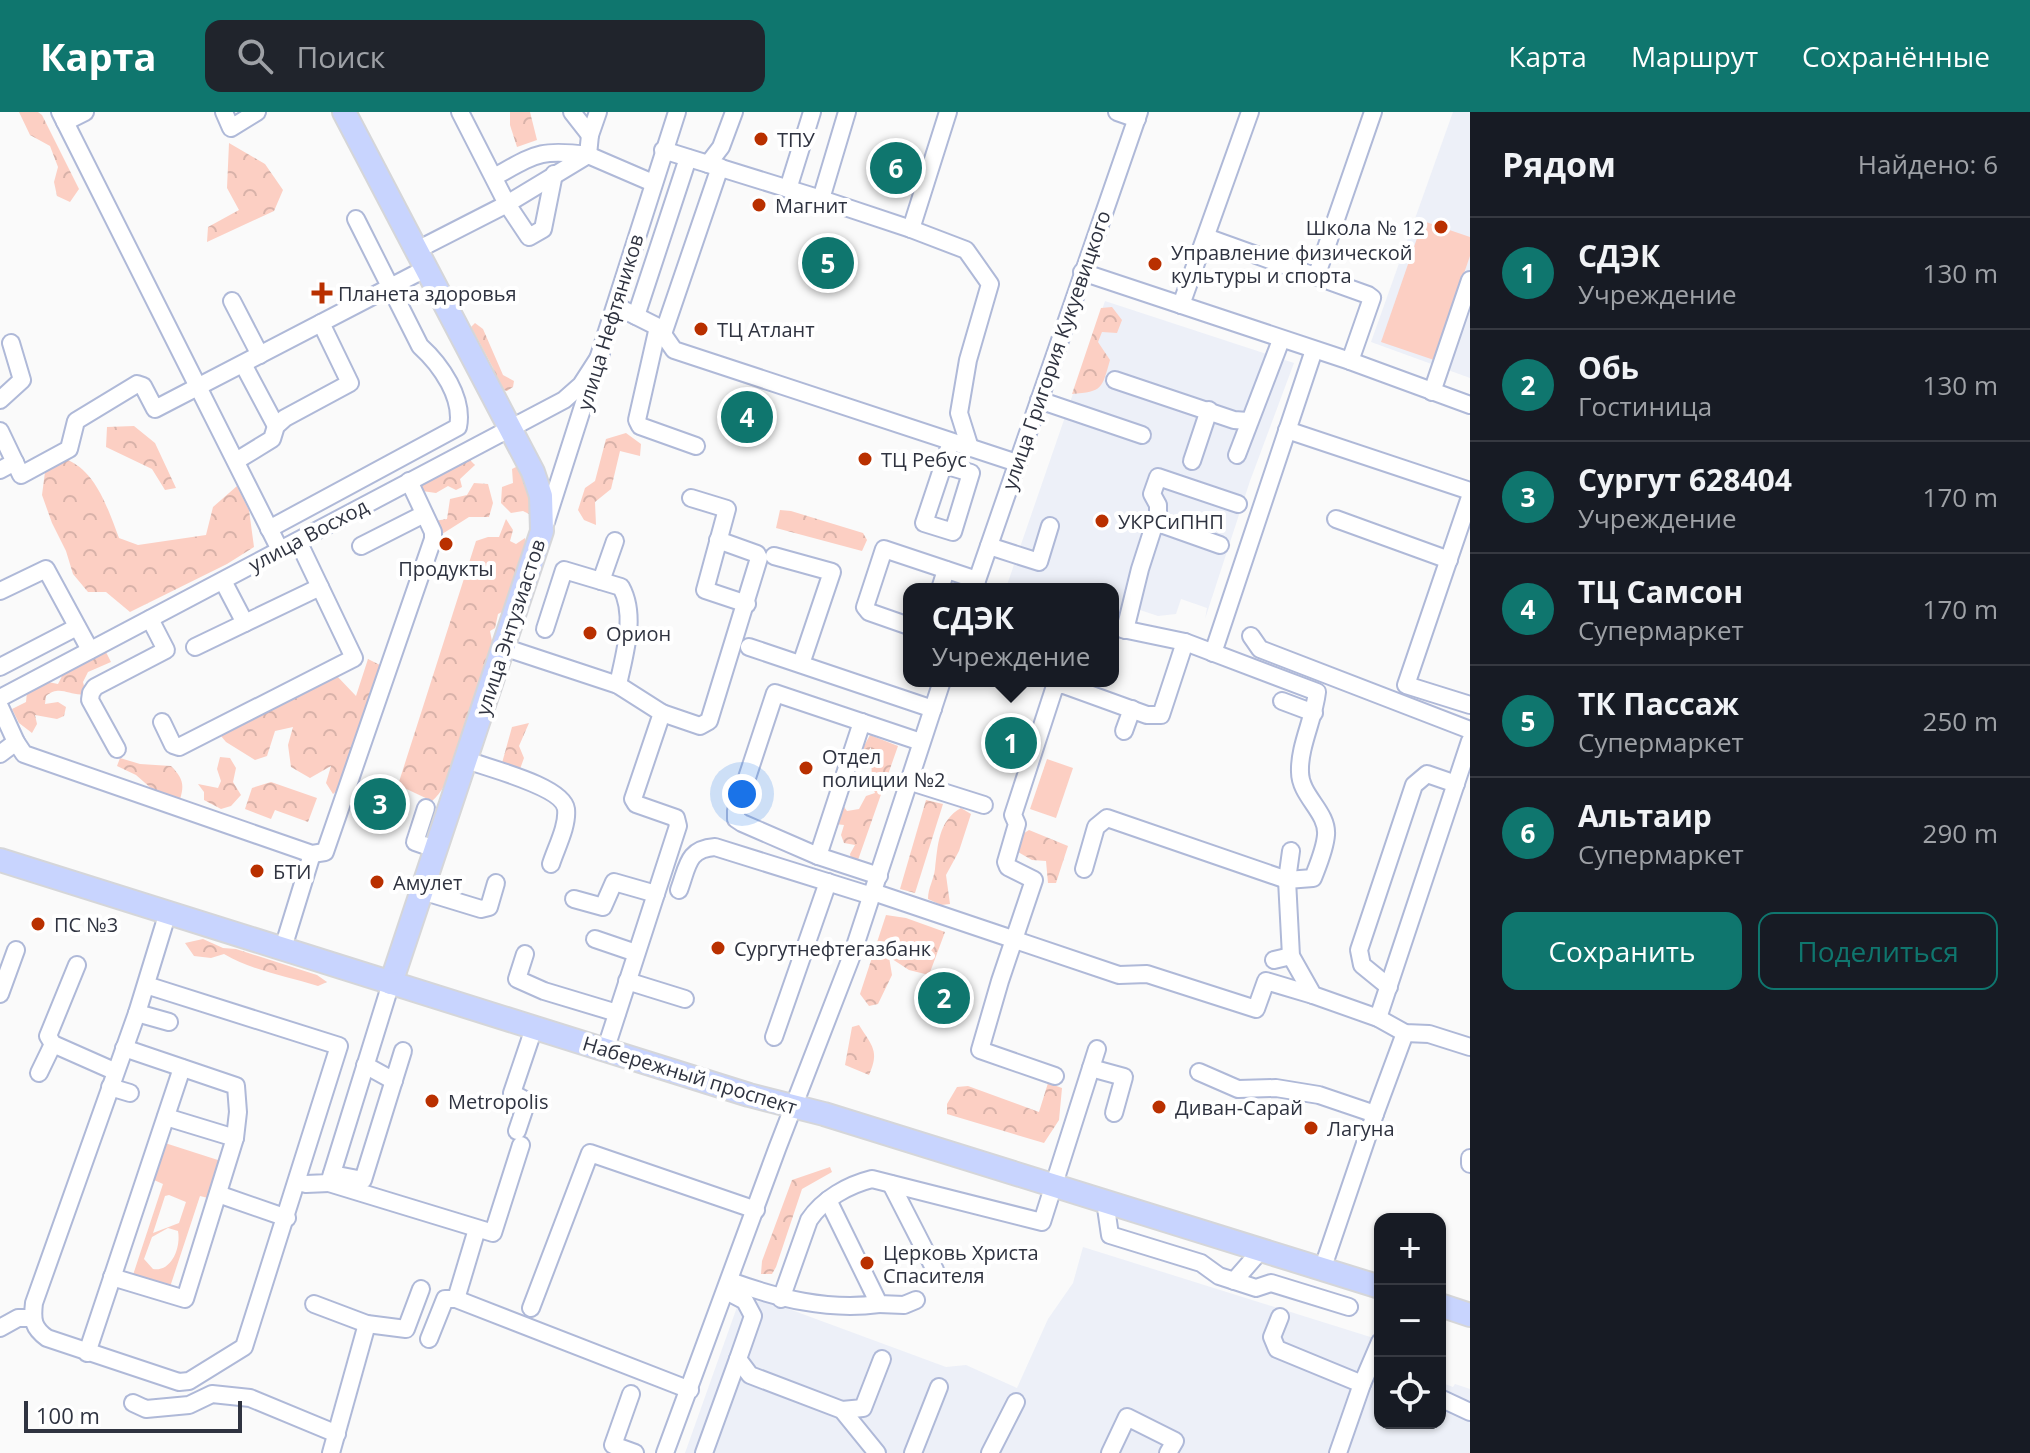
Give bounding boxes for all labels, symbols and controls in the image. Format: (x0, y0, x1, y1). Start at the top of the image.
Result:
search box (205, 20, 765, 92)
text: Карта (40, 30, 157, 82)
icon: search (233, 34, 277, 78)
text: Поиск (297, 36, 385, 77)
text: Карта (1508, 37, 1587, 75)
text: Маршрут (1631, 37, 1758, 75)
text: Сохранённые (1802, 37, 1990, 75)
place label: ТПУ (777, 126, 816, 153)
marker: ТПУ (752, 130, 770, 148)
pin: 6 (870, 138, 922, 198)
text: Рядом (1502, 141, 1616, 187)
text: Найдено: 6 (1858, 146, 1998, 182)
place label: Магнит (775, 192, 848, 219)
marker: Магнит (750, 196, 768, 214)
street label: улица Григория Кукуевицкого (995, 207, 1117, 493)
place label: Школа № 12 (1306, 214, 1425, 241)
marker: Школа № 12 (1432, 218, 1450, 236)
street label: улица Нефтяников (570, 231, 650, 413)
pin: 5 (802, 233, 854, 293)
text: СДЭК (1578, 235, 1660, 276)
place label: Управление физической культуры и спорта (1171, 239, 1413, 289)
marker: Управление физической культуры и спорта (1146, 255, 1164, 273)
text: 1 (1521, 255, 1535, 291)
text: 130 m (1923, 255, 1998, 291)
text: Учреждение (1578, 276, 1737, 312)
place label: Планета здоровья (338, 280, 517, 307)
marker: Планета здоровья (313, 284, 331, 302)
place label: ТЦ Атлант (717, 316, 815, 343)
marker: ТЦ Атлант (692, 320, 710, 338)
text: Обь (1578, 347, 1639, 388)
text: 2 (1521, 367, 1535, 403)
text: 130 m (1923, 367, 1998, 403)
pin: 4 (721, 387, 773, 447)
text: Гостиница (1578, 388, 1712, 424)
place label: ТЦ Ребус (881, 446, 967, 473)
marker: ТЦ Ребус (856, 450, 874, 468)
text: Сургут 628404 (1578, 459, 1792, 500)
text: 3 (1521, 479, 1535, 515)
text: 170 m (1923, 479, 1998, 515)
street label: улица Восход (244, 492, 373, 578)
text: Учреждение (1578, 500, 1737, 536)
place label: УКРСиПНП (1118, 508, 1224, 535)
marker: УКРСиПНП (1093, 512, 1111, 530)
marker: Продукты (437, 535, 455, 553)
street label: улица Энтузиастов (469, 535, 551, 719)
place label: Продукты (398, 555, 494, 582)
text: ТЦ Самсон (1578, 571, 1743, 612)
popup (903, 583, 1119, 687)
text: 4 (1521, 591, 1535, 627)
text: 170 m (1923, 591, 1998, 627)
text: СДЭК (932, 597, 1014, 638)
text: Супермаркет (1578, 612, 1744, 648)
place label: Орион (606, 620, 671, 647)
marker: Орион (581, 624, 599, 642)
text: Учреждение (932, 638, 1090, 674)
text: ТК Пассаж (1578, 683, 1739, 724)
text: 5 (1521, 703, 1535, 739)
text: 250 m (1923, 703, 1998, 739)
pin: 1 (985, 713, 1037, 773)
text: Супермаркет (1578, 724, 1744, 760)
place label: Отдел полиции №2 (822, 743, 946, 793)
marker: Отдел полиции №2 (797, 759, 815, 777)
pin: 3 (354, 774, 406, 834)
your location (722, 774, 762, 814)
text: Альтаир (1578, 795, 1712, 836)
text: 6 (1521, 815, 1535, 851)
text: 290 m (1923, 815, 1998, 851)
text: Супермаркет (1578, 836, 1744, 872)
place label: БТИ (273, 858, 311, 885)
marker: БТИ (248, 862, 266, 880)
place label: Амулет (393, 869, 462, 896)
marker: Амулет (368, 873, 386, 891)
place label: ПС №3 (54, 911, 118, 938)
button: Сохранить (1502, 912, 1742, 990)
button: Поделиться (1758, 912, 1998, 990)
marker: ПС №3 (29, 915, 47, 933)
place label: Сургутнефтегазбанк (734, 935, 932, 962)
marker: Сургутнефтегазбанк (709, 939, 727, 957)
pin: 2 (918, 968, 970, 1028)
street label: Набережный проспект (580, 1030, 800, 1120)
place label: Metropolis (448, 1088, 548, 1115)
marker: Metropolis (423, 1092, 441, 1110)
place label: Диван-Сарай (1175, 1094, 1303, 1121)
marker: Диван-Сарай (1150, 1098, 1168, 1116)
place label: Лагуна (1327, 1115, 1395, 1142)
marker: Лагуна (1302, 1119, 1320, 1137)
map controls (1374, 1213, 1446, 1429)
button: + (1374, 1213, 1446, 1285)
place label: Церковь Христа Спасителя (883, 1239, 1039, 1289)
marker: Церковь Христа Спасителя (858, 1254, 876, 1272)
button: − (1374, 1285, 1446, 1357)
button: locate (1374, 1357, 1446, 1429)
scale bar (24, 1397, 242, 1433)
text: 100 m (36, 1400, 100, 1430)

